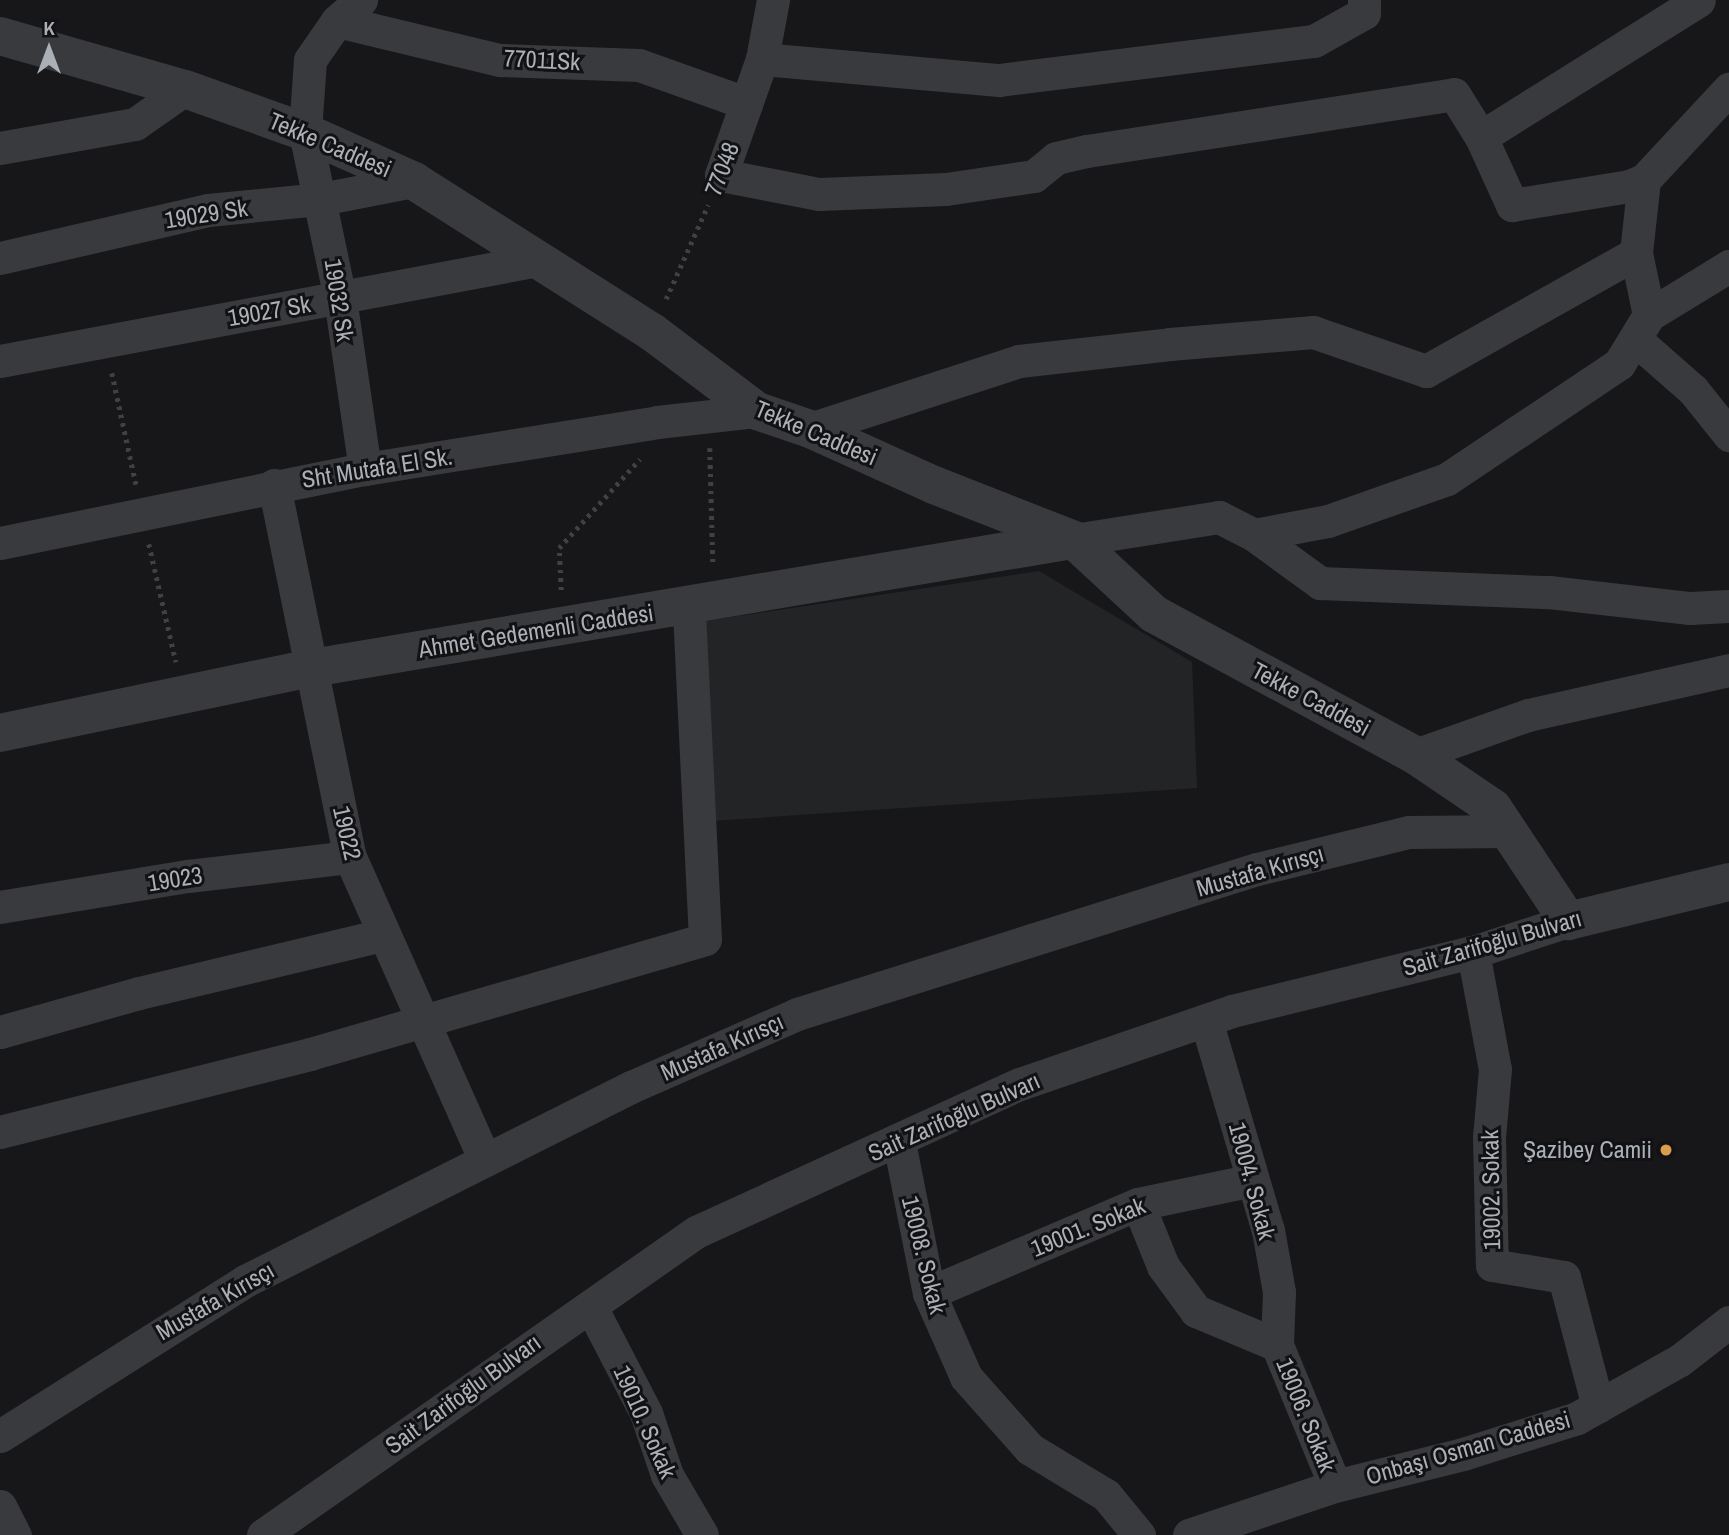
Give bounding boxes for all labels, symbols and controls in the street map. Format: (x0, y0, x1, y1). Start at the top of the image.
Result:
north arrow (14, 14, 84, 84)
text: K (43, 15, 55, 41)
street label: 77011Sk (503, 44, 581, 76)
street label: Tekke Caddesi (264, 106, 396, 184)
street label: 77048 (699, 138, 745, 200)
street label: 19029 Sk (163, 193, 249, 235)
street label: 19032 Sk (318, 257, 360, 343)
street label: 19027 Sk (226, 290, 312, 332)
street label: Tekke Caddesi (750, 394, 882, 472)
street label: Sht Mutafa El Sk. (300, 442, 454, 494)
street label: Ahmet Gedemenli Caddesi (417, 598, 655, 664)
street label: Tekke Caddesi (1247, 656, 1375, 742)
street label: 19022 (327, 803, 367, 863)
street label: Mustafa Kırısçı (1193, 839, 1327, 903)
street label: 19023 (146, 860, 204, 898)
street label: Sait Zarifoğlu Bulvarı (1399, 904, 1585, 982)
street label: Mustafa Kırısçı (656, 1007, 788, 1087)
street label: Sait Zarifoğlu Bulvarı (864, 1066, 1044, 1168)
street label: 19004. Sokak (1223, 1119, 1281, 1243)
street label: 19002. Sokak (1476, 1130, 1506, 1250)
place label: Şazibey Camii (1523, 1136, 1652, 1164)
marker: Şazibey Camii (1658, 1142, 1674, 1158)
street label: 19001. Sokak (1027, 1191, 1149, 1263)
street label: 19008. Sokak (895, 1193, 953, 1317)
street label: Mustafa Kırısçı (151, 1256, 279, 1346)
street label: Sait Zarifoğlu Bulvarı (380, 1328, 546, 1460)
street label: 19006. Sokak (1270, 1354, 1342, 1476)
street label: 19010. Sokak (607, 1361, 683, 1483)
street label: Onbaşı Osman Caddesi (1363, 1405, 1573, 1491)

